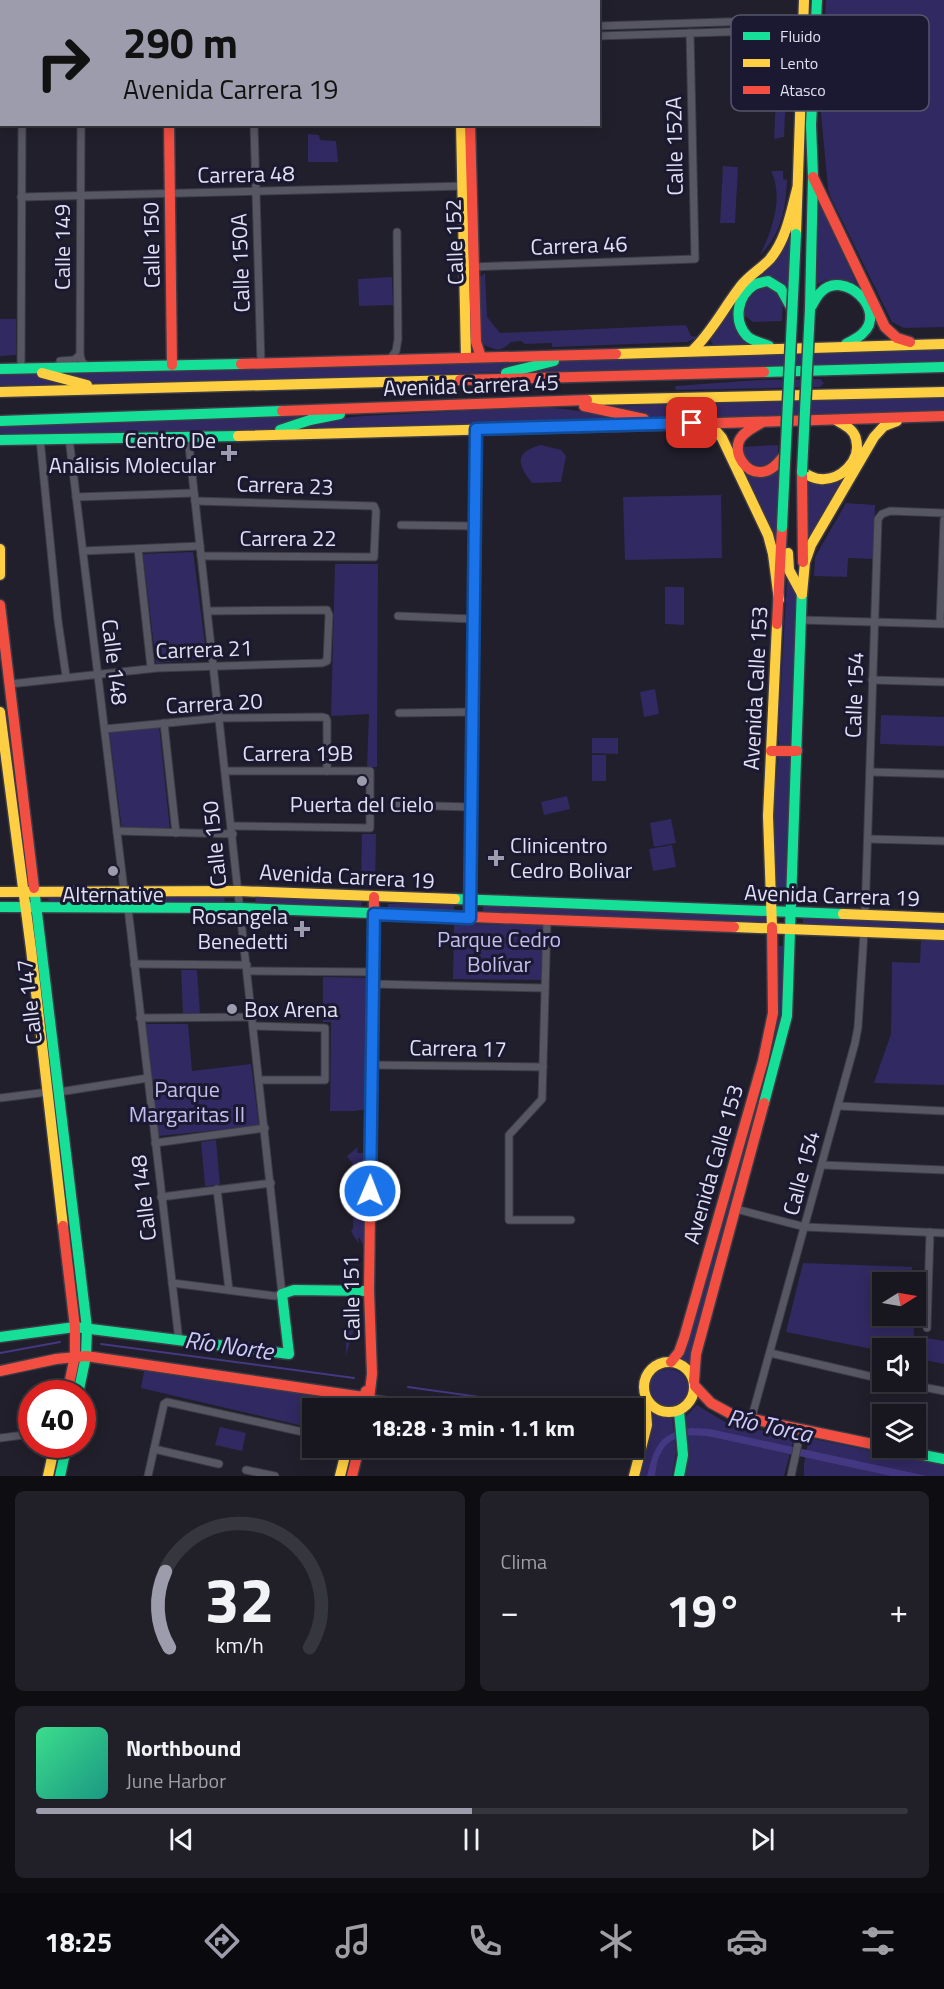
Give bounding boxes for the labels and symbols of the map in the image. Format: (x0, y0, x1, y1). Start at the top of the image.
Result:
legend (731, 15, 929, 111)
text: Fluido (780, 24, 821, 48)
text: Lento (780, 51, 818, 75)
text: Atasco (780, 78, 826, 102)
street label: Calle 152A (656, 96, 692, 196)
street label: Carrera 48 (197, 156, 295, 192)
street label: Calle 152 (436, 198, 472, 286)
street label: Calle 150 (133, 202, 169, 288)
street label: Calle 149 (45, 204, 79, 290)
street label: Calle 150A (221, 213, 259, 313)
street label: Carrera 46 (530, 226, 628, 264)
street label: Avenida Carrera 45 (383, 365, 559, 405)
pin (666, 397, 717, 448)
place label: Centro De Análisis Molecular (49, 423, 216, 482)
marker: Centro De Análisis Molecular (220, 444, 238, 462)
street label: Carrera 23 (236, 466, 334, 504)
street label: Carrera 22 (239, 521, 337, 555)
street label: Avenida Calle 153 (734, 605, 776, 771)
street label: Calle 148 (93, 617, 137, 707)
street label: Carrera 21 (155, 630, 253, 668)
street label: Calle 154 (836, 651, 872, 739)
street label: Carrera 20 (165, 683, 263, 723)
street label: Carrera 19B (243, 736, 353, 770)
marker: Puerta del Cielo (355, 774, 369, 788)
place label: Puerta del Cielo (290, 787, 434, 821)
street label: Calle 150 (193, 799, 235, 889)
place label: Clinicentro Cedro Bolivar (510, 828, 633, 887)
marker: Clinicentro Cedro Bolivar (487, 849, 505, 867)
street label: Avenida Carrera 19 (258, 854, 436, 898)
marker: Alternative (106, 864, 120, 878)
street label: Avenida Carrera 19 (744, 875, 920, 915)
place label: Alternative (62, 877, 164, 911)
place label: Rosangela Benedetti (191, 899, 288, 958)
marker: Rosangela Benedetti (293, 920, 311, 938)
park label: Parque Cedro Bolívar (437, 922, 561, 981)
street label: Calle 147 (7, 957, 51, 1047)
place label: Box Arena (244, 992, 338, 1026)
marker: Box Arena (225, 1002, 239, 1016)
street label: Carrera 17 (409, 1030, 507, 1066)
park label: Parque Margaritas II (129, 1072, 245, 1131)
street label: Avenida Calle 153 (674, 1080, 752, 1248)
street label: Calle 154 (773, 1127, 829, 1219)
street label: Calle 148 (121, 1153, 165, 1243)
position arrow (338, 1159, 402, 1223)
street label: Calle 151 (333, 1255, 369, 1341)
north arrow (872, 1272, 926, 1326)
water label: Río Norte (183, 1321, 277, 1369)
speed limit sign: 40 (18, 1380, 96, 1458)
water label: Río Torca (724, 1398, 818, 1452)

